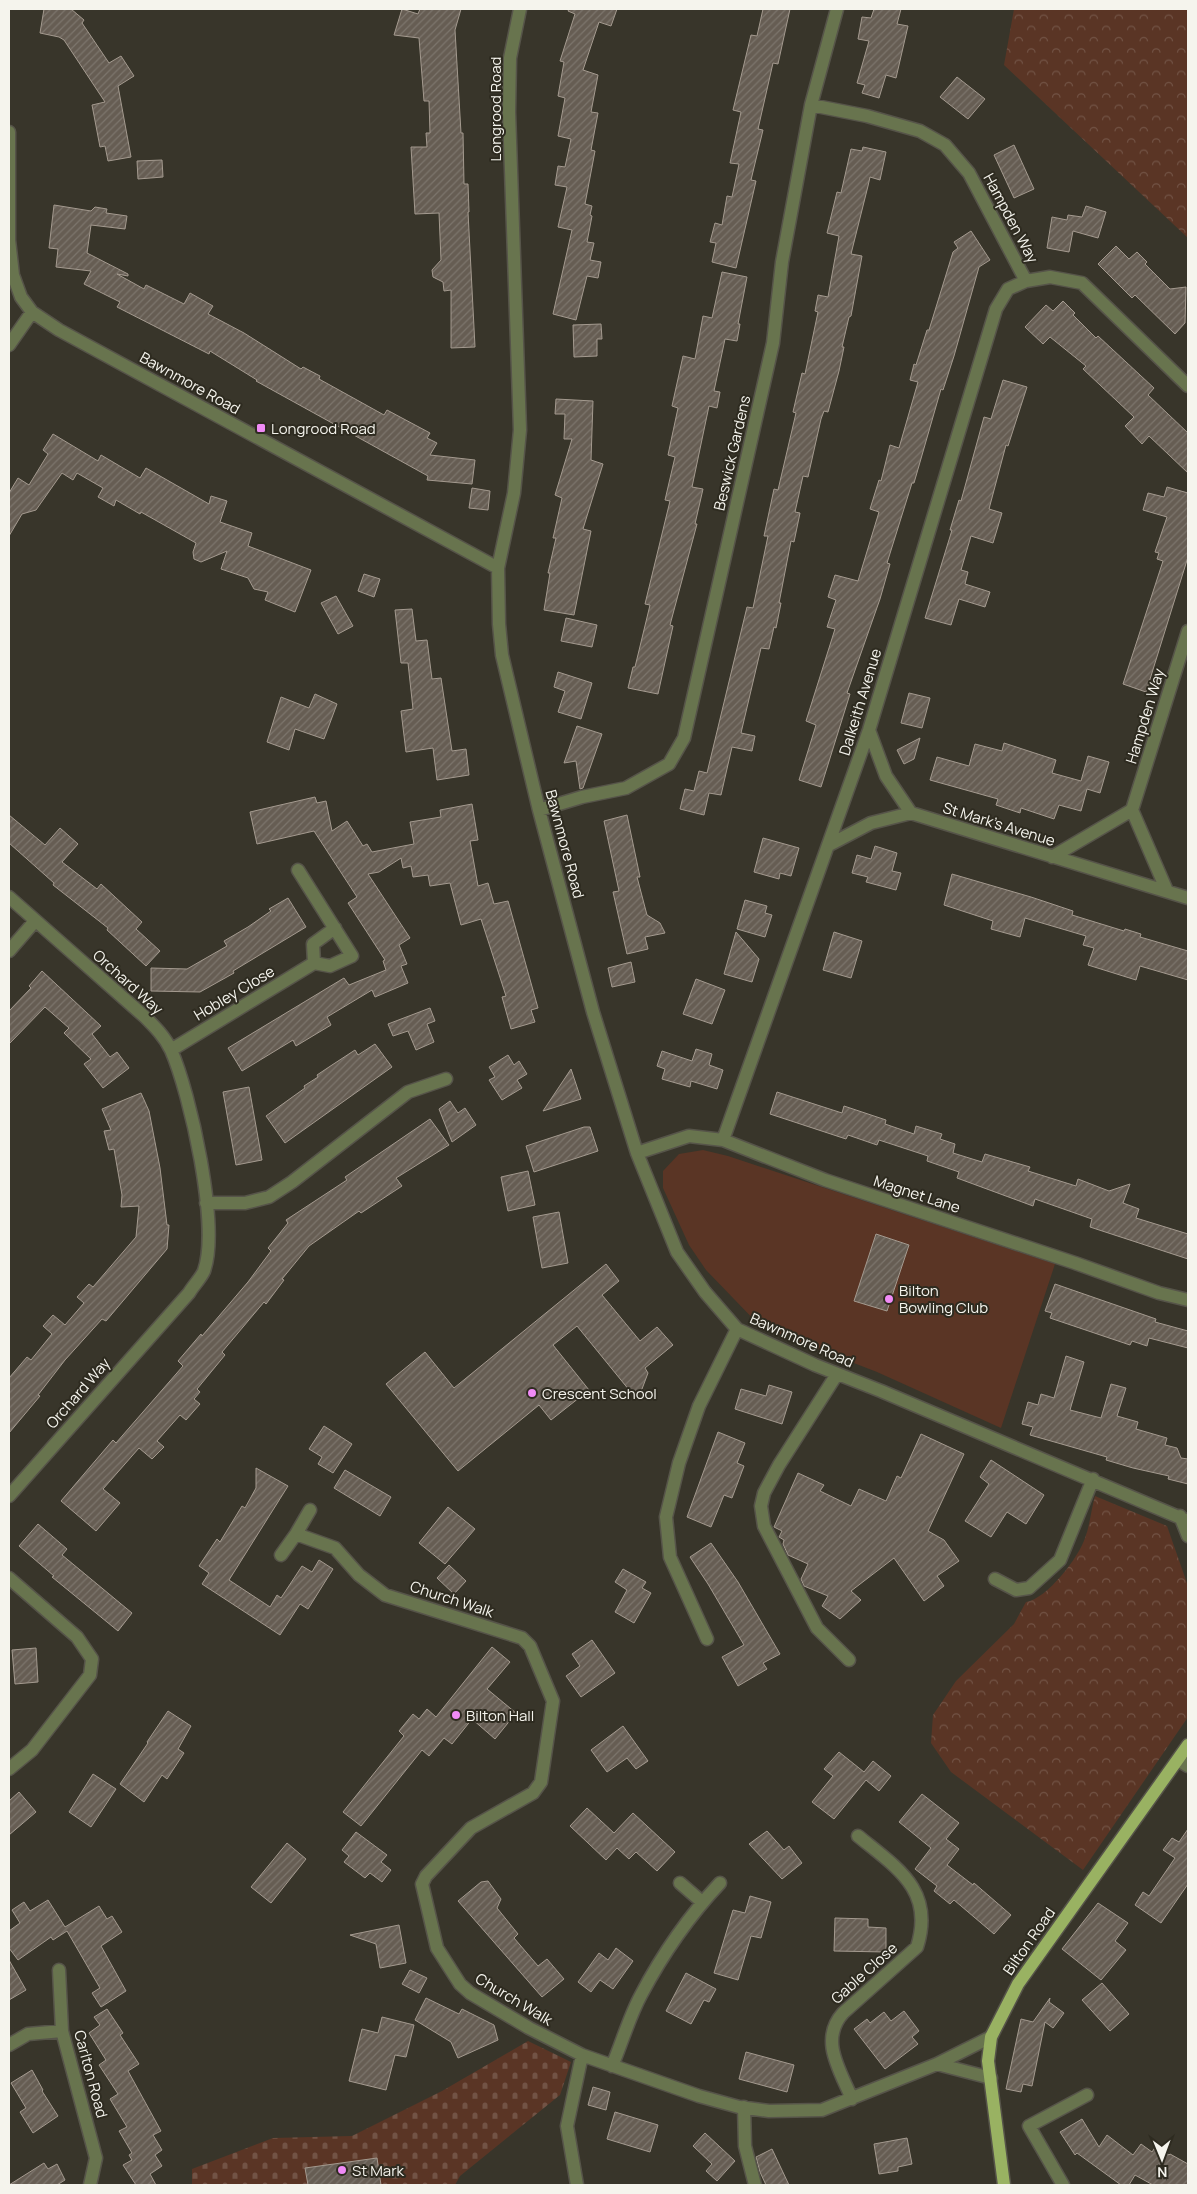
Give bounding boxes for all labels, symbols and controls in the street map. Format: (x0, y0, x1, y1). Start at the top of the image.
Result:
street label: Longrood Road (485, 57, 506, 161)
street label: Hampden Way (979, 169, 1043, 267)
street label: Bawnmore Road (136, 347, 244, 419)
street label: Beswick Gardens (709, 393, 755, 513)
place label: Longrood Road (271, 418, 376, 439)
marker: Longrood Road (255, 422, 267, 434)
street label: Dalkeith Avenue (834, 646, 886, 758)
street label: Hampden Way (1121, 666, 1169, 766)
street label: Bawnmore Road (540, 787, 590, 901)
street label: St Mark's Avenue (940, 797, 1058, 851)
street label: Orchard Way (88, 945, 168, 1019)
street label: Hobley Close (190, 961, 278, 1025)
street label: Magnet Lane (871, 1170, 963, 1218)
place label: Bilton Bowling Club (899, 1280, 988, 1318)
marker: Bilton Bowling Club (883, 1293, 895, 1305)
street label: Bawnmore Road (747, 1308, 857, 1372)
street label: Orchard Way (41, 1353, 115, 1433)
place label: Crescent School (542, 1383, 657, 1404)
marker: Crescent School (526, 1387, 538, 1399)
street label: Church Walk (408, 1576, 497, 1623)
place label: Bilton Hall (466, 1705, 534, 1726)
marker: Bilton Hall (450, 1709, 462, 1721)
street label: Bilton Road (998, 1903, 1060, 1979)
street label: Gable Close (826, 1937, 902, 2008)
street label: Church Walk (471, 1968, 557, 2031)
street label: Carlton Road (69, 2028, 113, 2120)
north arrow (1137, 2134, 1187, 2184)
place label: St Mark (352, 2160, 405, 2181)
text: N (1157, 2163, 1167, 2182)
marker: St Mark (336, 2164, 348, 2176)

